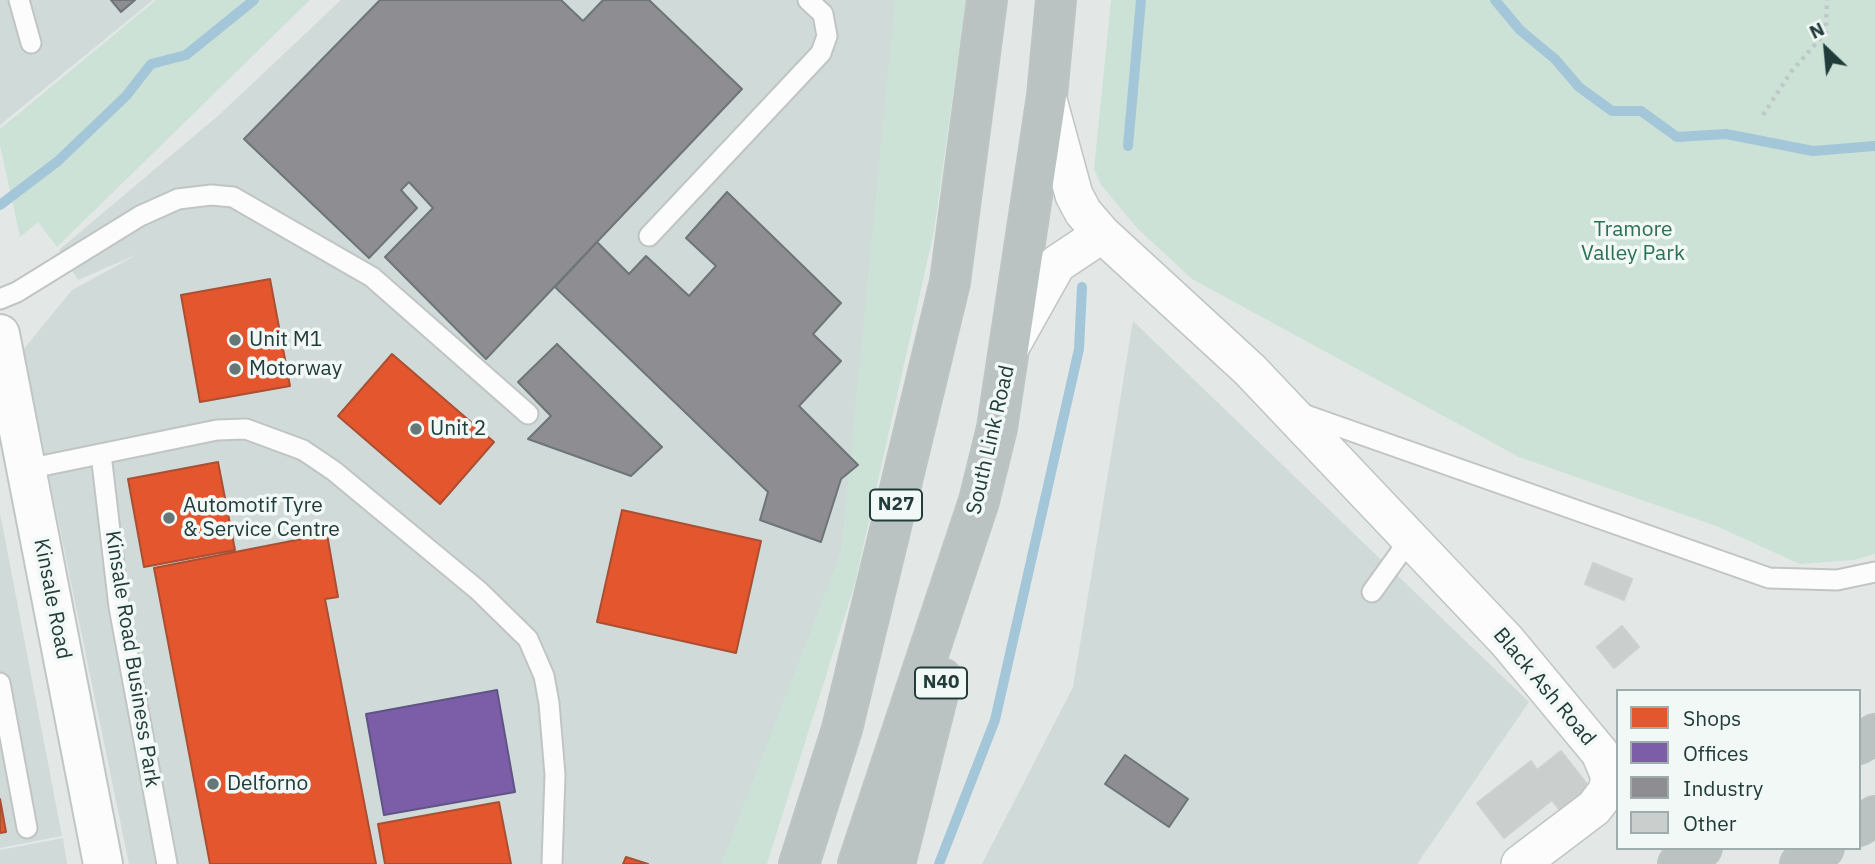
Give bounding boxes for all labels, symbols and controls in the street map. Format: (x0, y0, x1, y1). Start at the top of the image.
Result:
north arrow (1791, 14, 1861, 84)
text: N (1805, 16, 1828, 44)
park label: Tramore Valley Park (1581, 217, 1685, 267)
place label: Unit M1 (249, 327, 322, 353)
marker: Unit M1 (227, 332, 243, 348)
place label: Motorway (249, 356, 342, 382)
marker: Motorway (227, 361, 243, 377)
street label: South Link Road (962, 363, 1020, 517)
place label: Unit 2 (430, 416, 486, 442)
marker: Unit 2 (408, 421, 424, 437)
road number: N27 (870, 490, 922, 520)
place label: Automotif Tyre & Service Centre (183, 493, 340, 543)
marker: Automotif Tyre & Service Centre (161, 510, 177, 526)
street label: Kinsale Road Business Park (99, 529, 165, 789)
street label: Kinsale Road (28, 537, 76, 661)
street label: Black Ash Road (1487, 623, 1601, 751)
road number: N40 (915, 668, 967, 698)
legend (1616, 689, 1861, 850)
text: Shops (1683, 704, 1741, 732)
text: Offices (1683, 739, 1749, 767)
place label: Delforno (227, 771, 308, 797)
text: Industry (1683, 774, 1763, 802)
marker: Delforno (205, 776, 221, 792)
text: Other (1683, 809, 1736, 837)

